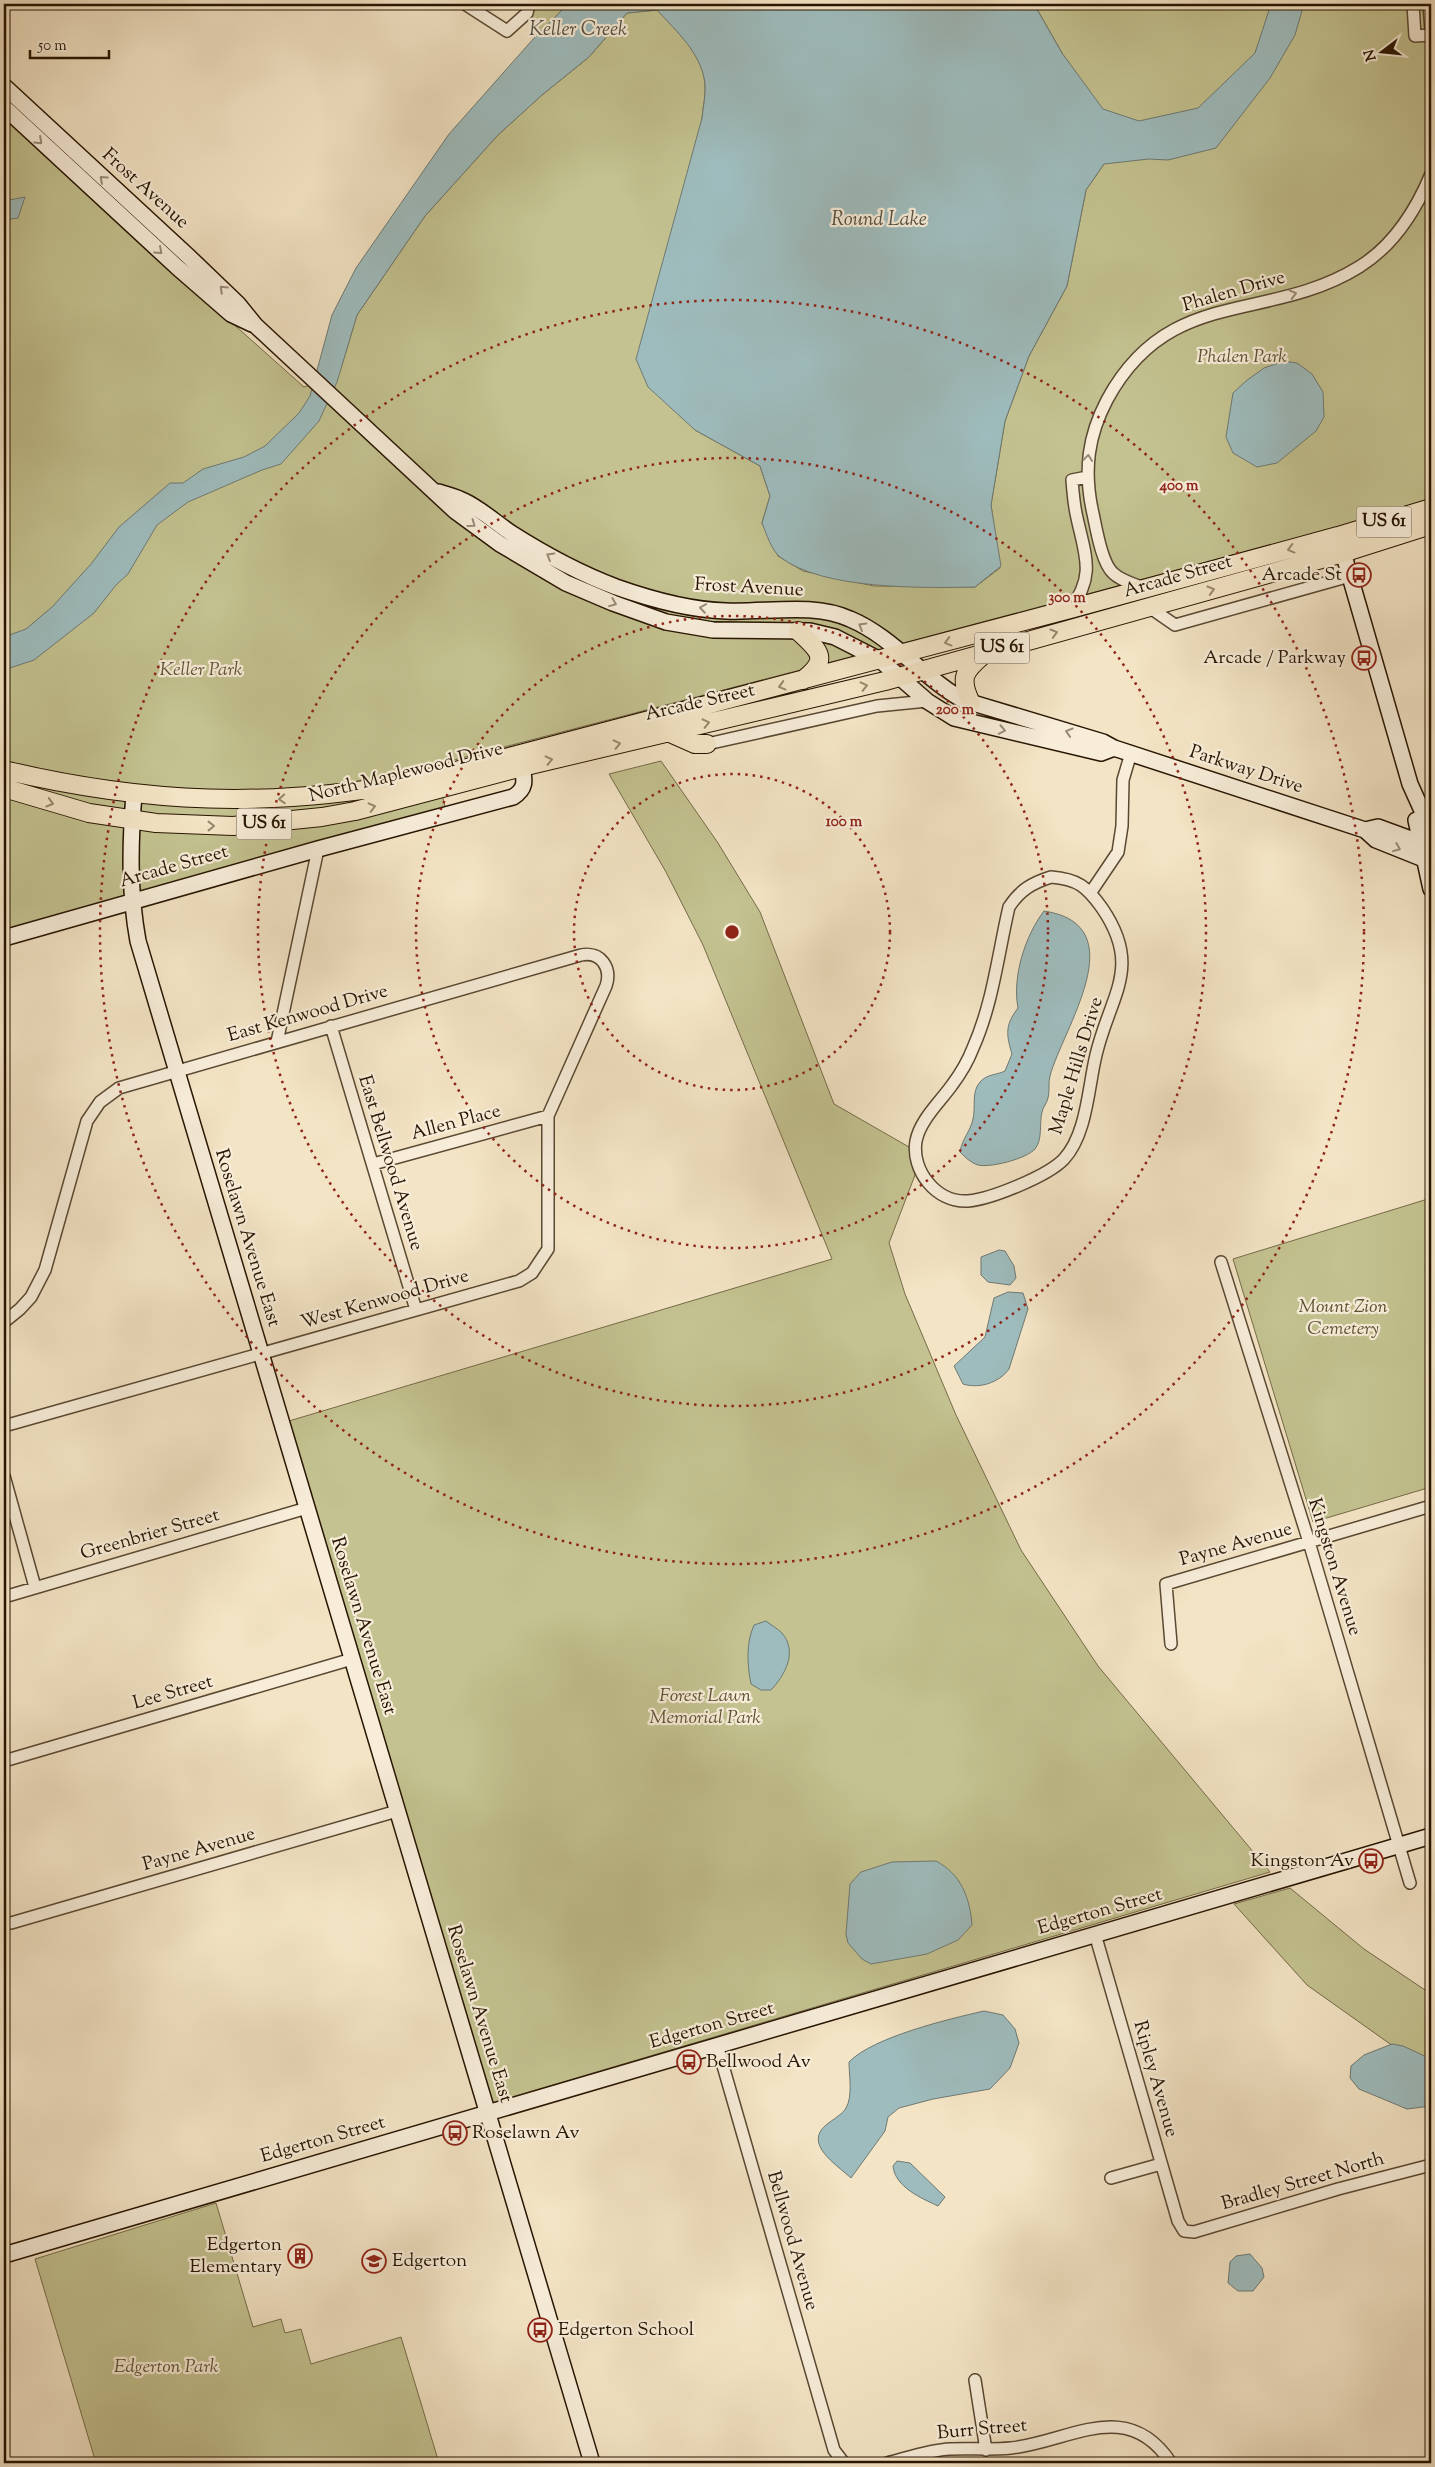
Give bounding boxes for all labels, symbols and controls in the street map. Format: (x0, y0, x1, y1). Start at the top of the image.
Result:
water label: Keller Creek (529, 16, 627, 45)
scale bar (30, 28, 109, 60)
north arrow (1358, 28, 1408, 78)
text: 50 m (37, 36, 67, 57)
text: N (1360, 47, 1383, 63)
one-way arrow (34, 135, 43, 144)
street label: Frost Avenue (95, 142, 195, 236)
one-way arrow (100, 176, 109, 185)
water label: Round Lake (831, 206, 927, 235)
one-way arrow (153, 245, 162, 254)
street label: Phalen Drive (1180, 264, 1289, 320)
one-way arrow (219, 286, 228, 295)
one-way arrow (1288, 289, 1296, 299)
park label: Phalen Park (1197, 344, 1287, 371)
one-way arrow (1082, 454, 1093, 462)
text: 400 m (1159, 476, 1199, 497)
road number: US 61 (1356, 507, 1412, 538)
one-way arrow (466, 518, 475, 526)
one-way arrow (1286, 543, 1295, 554)
street label: Arcade Street (1121, 548, 1236, 605)
one-way arrow (547, 552, 556, 562)
place label: Arcade St (1261, 562, 1342, 589)
bus stop icon: Arcade St (1346, 562, 1372, 588)
street label: Frost Avenue (694, 572, 804, 604)
one-way arrow (1206, 585, 1215, 595)
text: 300 m (1048, 588, 1086, 609)
one-way arrow (608, 597, 617, 607)
one-way arrow (699, 603, 707, 614)
one-way arrow (859, 622, 868, 632)
one-way arrow (1050, 629, 1058, 639)
road number: US 61 (974, 632, 1030, 664)
one-way arrow (944, 636, 952, 647)
place label: Arcade / Parkway (1203, 645, 1347, 672)
bus stop icon: Arcade / Parkway (1351, 645, 1377, 671)
park label: Keller Park (160, 657, 243, 684)
street label: Arcade Street (643, 677, 758, 729)
one-way arrow (778, 680, 787, 691)
one-way arrow (859, 681, 868, 692)
text: 200 m (936, 700, 975, 721)
one-way arrow (701, 718, 710, 729)
one-way arrow (998, 724, 1006, 735)
one-way arrow (1065, 728, 1073, 738)
street label: North Maplewood Drive (306, 736, 506, 810)
one-way arrow (612, 739, 621, 750)
street label: Parkway Drive (1186, 739, 1306, 801)
one-way arrow (544, 755, 553, 766)
one-way arrow (278, 793, 286, 804)
one-way arrow (46, 797, 55, 808)
one-way arrow (367, 802, 376, 813)
road number: US 61 (236, 809, 292, 840)
text: 100 m (826, 812, 863, 833)
one-way arrow (207, 821, 215, 831)
street label: Arcade Street (117, 838, 232, 895)
one-way arrow (1392, 842, 1401, 852)
centre of rings (723, 923, 741, 941)
street label: East Kenwood Drive (225, 978, 391, 1050)
street label: Maple Hills Drive (1043, 994, 1111, 1138)
street label: East Bellwood Avenue (350, 1072, 430, 1254)
street label: Allen Place (408, 1098, 504, 1148)
street label: Roselawn Avenue East (207, 1146, 287, 1331)
street label: West Kenwood Drive (298, 1263, 472, 1337)
park label: Mount Zion Cemetery (1299, 1294, 1387, 1343)
street label: Kingston Avenue (1300, 1495, 1368, 1639)
street label: Greenbrier Street (77, 1502, 223, 1568)
street label: Payne Avenue (1177, 1516, 1296, 1574)
street label: Roselawn Avenue East (323, 1534, 403, 1719)
street label: Lee Street (130, 1669, 217, 1717)
park label: Forest Lawn Memorial Park (649, 1683, 761, 1732)
street label: Payne Avenue (140, 1821, 259, 1879)
place label: Kingston Av (1251, 1848, 1354, 1875)
bus stop icon: Kingston Av (1358, 1848, 1384, 1874)
street label: Edgerton Street (1035, 1881, 1166, 1943)
street label: Roselawn Avenue East (439, 1922, 519, 2107)
street label: Edgerton Street (647, 1995, 778, 2057)
street label: Ripley Avenue (1125, 2018, 1185, 2141)
bus stop icon: Bellwood Av (676, 2049, 702, 2075)
place label: Bellwood Av (706, 2049, 811, 2076)
street label: Edgerton Street (258, 2109, 389, 2171)
bus stop icon: Roselawn Av (442, 2120, 468, 2146)
place label: Roselawn Av (472, 2120, 579, 2147)
street label: Bradley Street North (1218, 2146, 1388, 2218)
street label: Bellwood Avenue (759, 2168, 825, 2314)
place label: Edgerton Elementary (190, 2232, 283, 2281)
building icon: Edgerton Elementary (287, 2243, 313, 2269)
school or university icon: Edgerton (361, 2248, 387, 2274)
place label: Edgerton (392, 2248, 467, 2275)
bus stop icon: Edgerton School (527, 2317, 553, 2343)
place label: Edgerton School (558, 2317, 694, 2344)
park label: Edgerton Park (114, 2354, 219, 2381)
street label: Burr Street (936, 2413, 1029, 2447)

